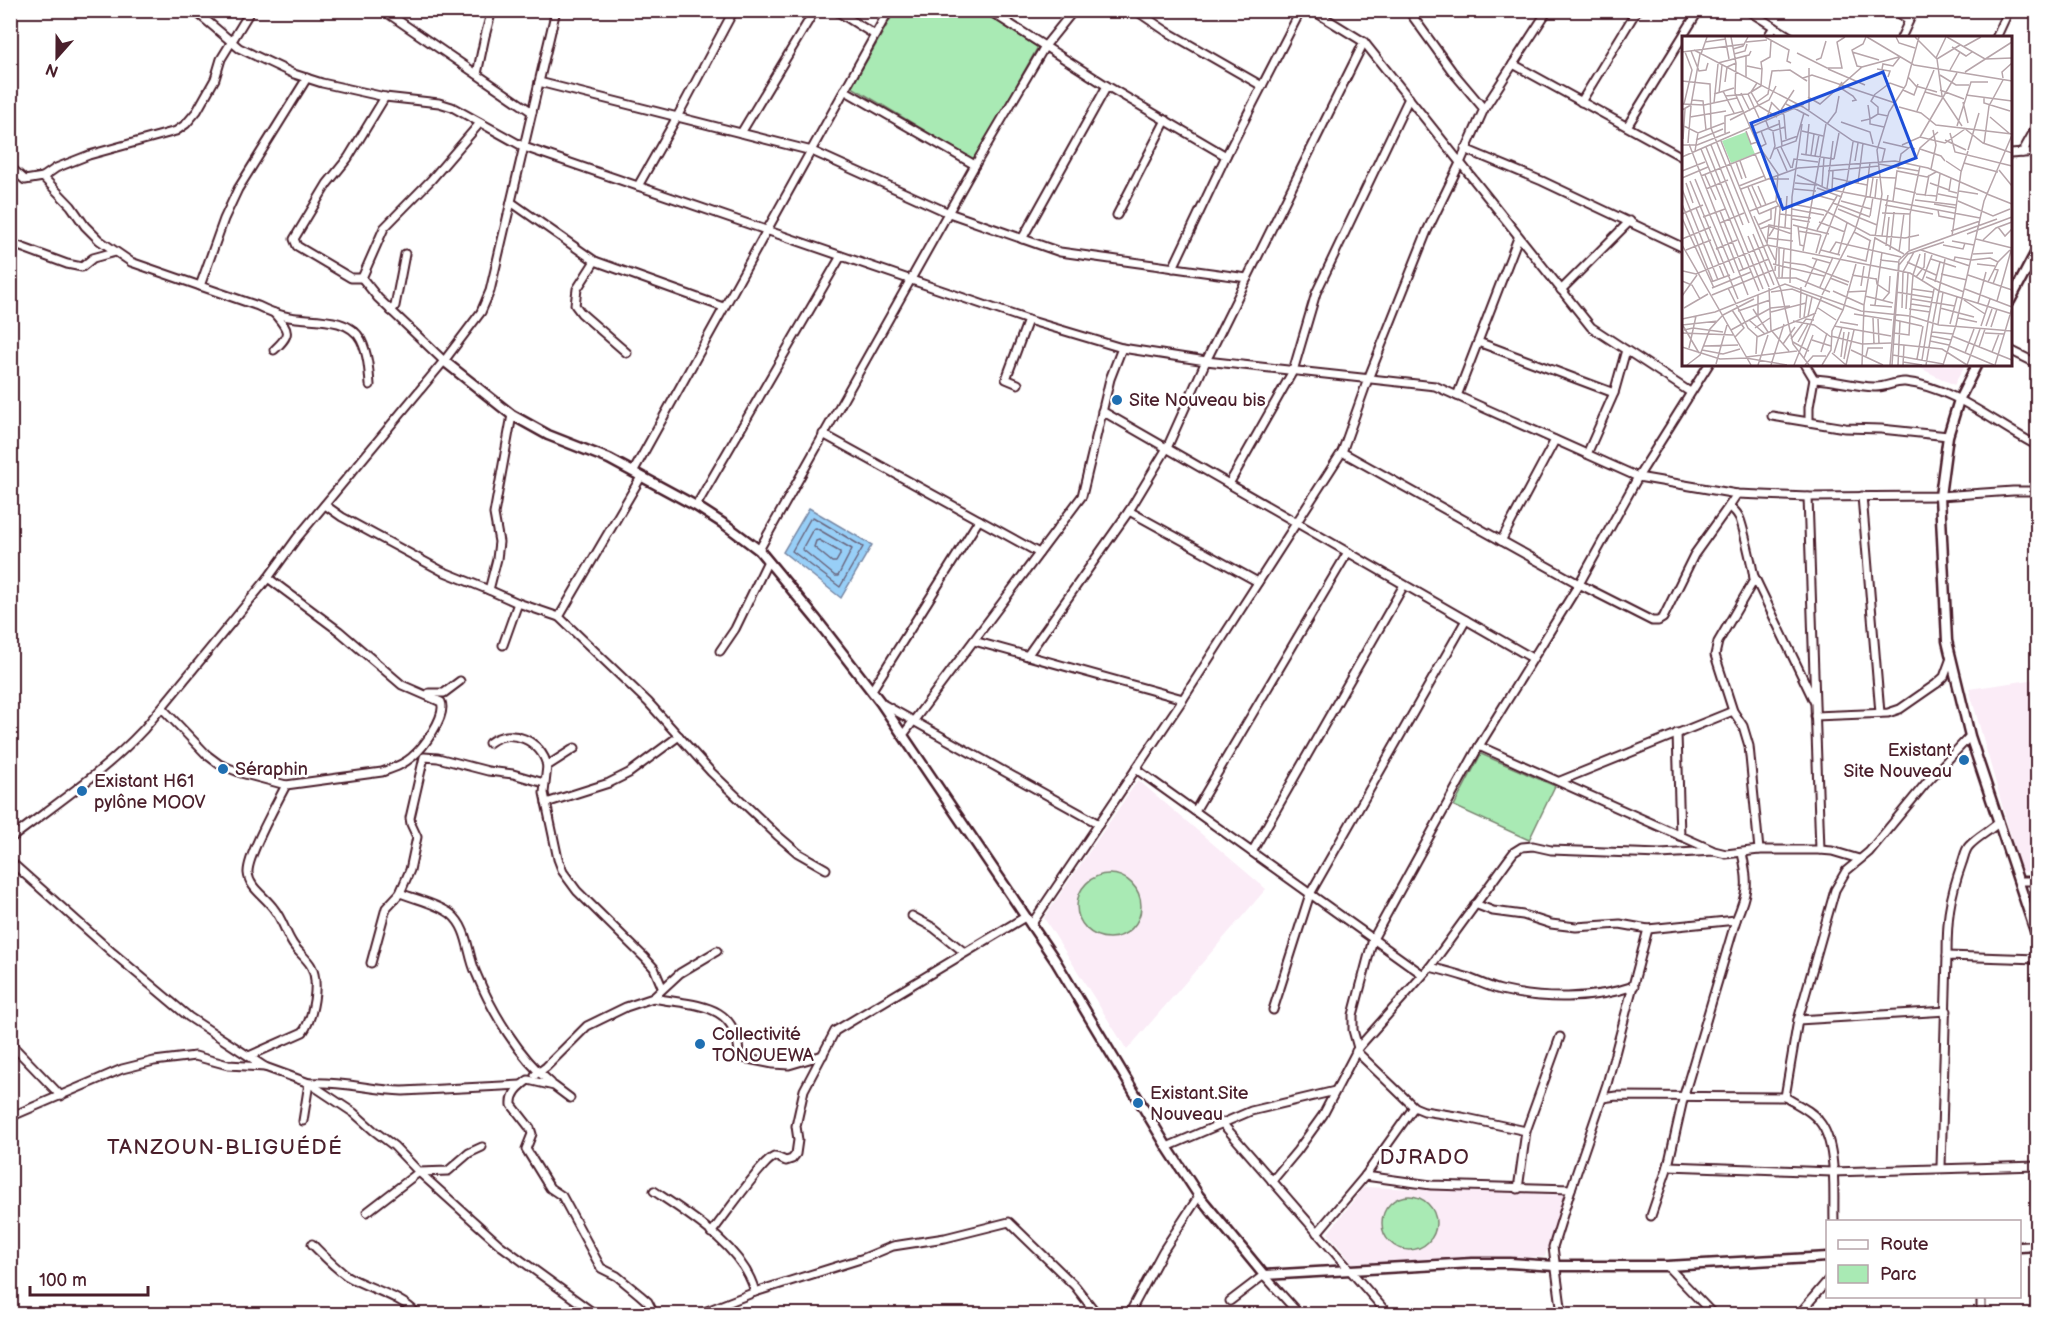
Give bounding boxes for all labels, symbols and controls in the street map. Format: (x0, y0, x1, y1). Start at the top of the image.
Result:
north arrow (27, 27, 87, 87)
inset map (1682, 36, 2012, 366)
text: N (43, 59, 61, 81)
place label: Site Nouveau bis (1129, 390, 1266, 411)
marker: Site Nouveau bis (1110, 393, 1124, 407)
place label: Existant Site Nouveau (1843, 740, 1952, 782)
marker: Existant Site Nouveau (1957, 753, 1971, 767)
place label: Séraphin (235, 759, 308, 780)
marker: Séraphin (216, 762, 230, 776)
place label: Existant H61 pylône MOOV (94, 771, 206, 813)
marker: Existant H61 pylône MOOV (75, 784, 89, 798)
place label: Collectivité TONOUEWA (712, 1024, 814, 1066)
marker: Collectivité TONOUEWA (693, 1037, 707, 1051)
place label: Existant.Site Nouveau (1150, 1083, 1249, 1125)
marker: Existant.Site Nouveau (1131, 1096, 1145, 1110)
district label: TANZOUN-BLIGUÉDÉ (107, 1135, 343, 1160)
district label: DJRADO (1380, 1146, 1470, 1170)
legend (1826, 1220, 2021, 1298)
text: Route (1880, 1234, 1929, 1255)
scale bar (30, 1259, 148, 1297)
text: Parc (1880, 1264, 1917, 1285)
text: 100 m (39, 1270, 87, 1291)

